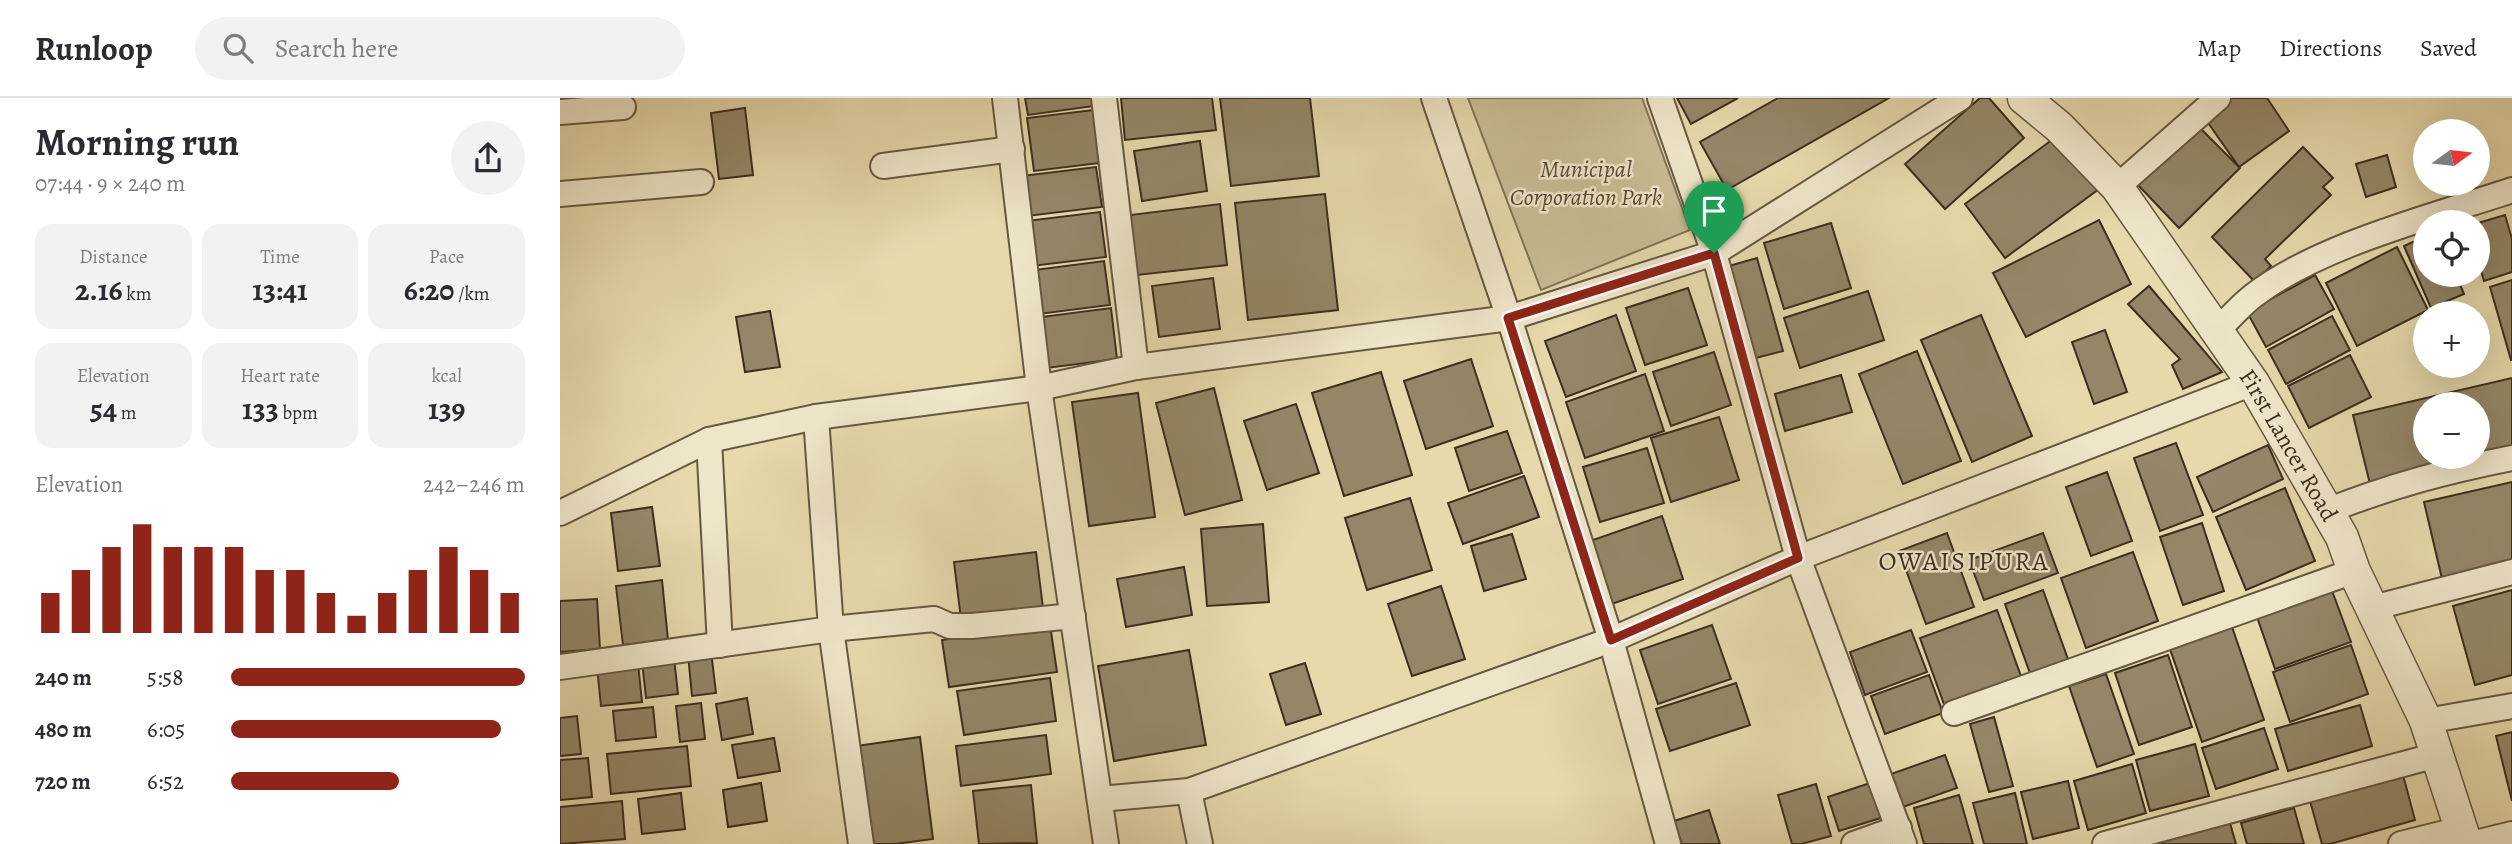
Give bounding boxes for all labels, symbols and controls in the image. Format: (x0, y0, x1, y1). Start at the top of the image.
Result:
search box (195, 17, 685, 80)
text: Runloop (35, 26, 153, 71)
icon: search (219, 29, 257, 67)
text: Search here (275, 31, 398, 66)
text: Map (2197, 32, 2241, 64)
text: Directions (2279, 32, 2382, 64)
text: Saved (2420, 32, 2477, 64)
text: Morning run (35, 116, 239, 168)
north arrow (2413, 119, 2490, 196)
map controls (2413, 119, 2490, 469)
button: share (451, 121, 525, 195)
park label: Municipal Corporation Park (1510, 153, 1663, 213)
text: 07:44 · 9 × 240 m (35, 168, 185, 199)
pin (1684, 181, 1744, 253)
icon: arrive (1695, 192, 1733, 230)
button: locate (2413, 210, 2490, 287)
text: Distance (79, 244, 147, 270)
text: Time (260, 244, 300, 270)
text: Pace (429, 244, 464, 270)
text: 2.16 (75, 270, 123, 310)
text: 13:41 (252, 270, 308, 310)
text: 6:20 (404, 270, 454, 310)
text: km (123, 281, 152, 307)
text: /km (454, 281, 490, 307)
button: + (2413, 301, 2490, 378)
street label: First Lancer Road (2232, 362, 2346, 527)
text: Elevation (77, 363, 150, 389)
text: Heart rate (240, 363, 320, 389)
text: kcal (431, 363, 462, 389)
text: 54 (90, 389, 117, 429)
text: 133 (242, 389, 279, 429)
text: 139 (428, 389, 465, 429)
button: − (2413, 392, 2490, 469)
text: m (117, 400, 137, 426)
text: bpm (279, 400, 318, 426)
text: Elevation (35, 469, 123, 500)
text: 242–246 m (423, 469, 525, 500)
district label: OWAISIPURA (1878, 544, 2050, 579)
text: 240 m (35, 662, 92, 693)
text: 5:58 (147, 662, 183, 693)
text: 480 m (35, 714, 92, 745)
text: 6:05 (147, 714, 185, 745)
text: 720 m (35, 766, 91, 797)
text: 6:52 (147, 766, 184, 797)

